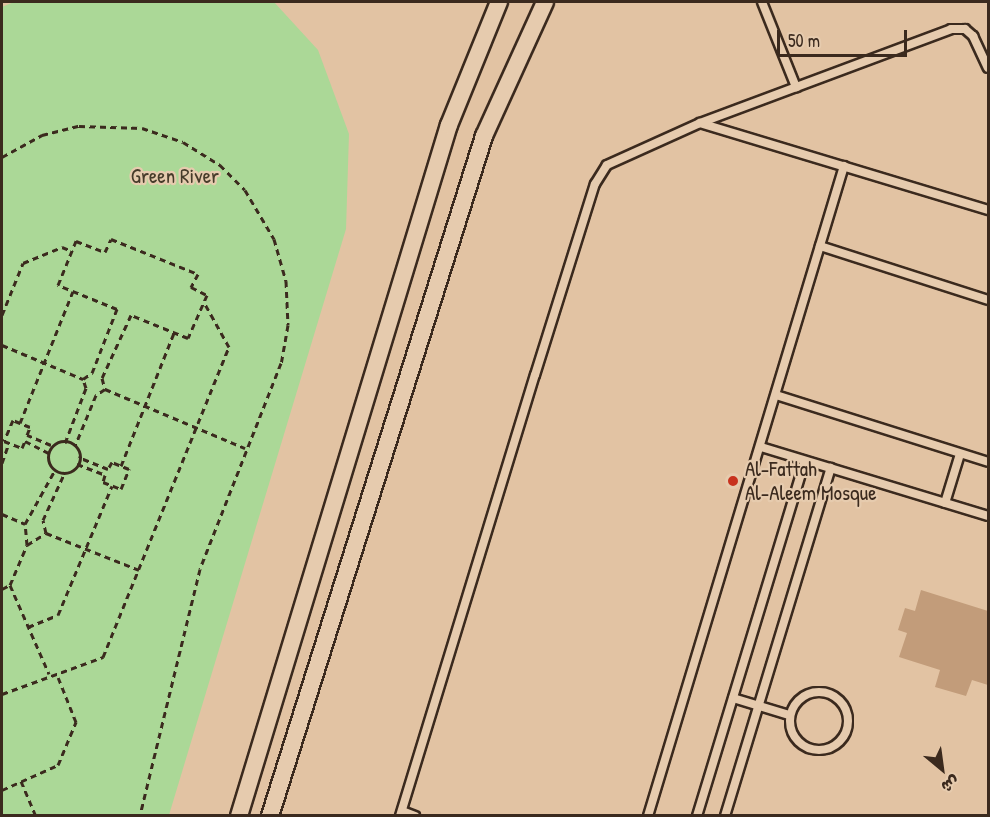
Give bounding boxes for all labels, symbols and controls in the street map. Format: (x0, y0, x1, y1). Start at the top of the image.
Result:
scale bar (780, 18, 910, 56)
text: 50 m (788, 28, 820, 53)
park label: Green River (131, 163, 219, 189)
place label: Al-Fattah Al-Aleem Mosque (745, 456, 877, 506)
marker: Al-Fattah Al-Aleem Mosque (726, 474, 740, 488)
north arrow (912, 739, 972, 799)
text: ش (938, 771, 964, 799)

